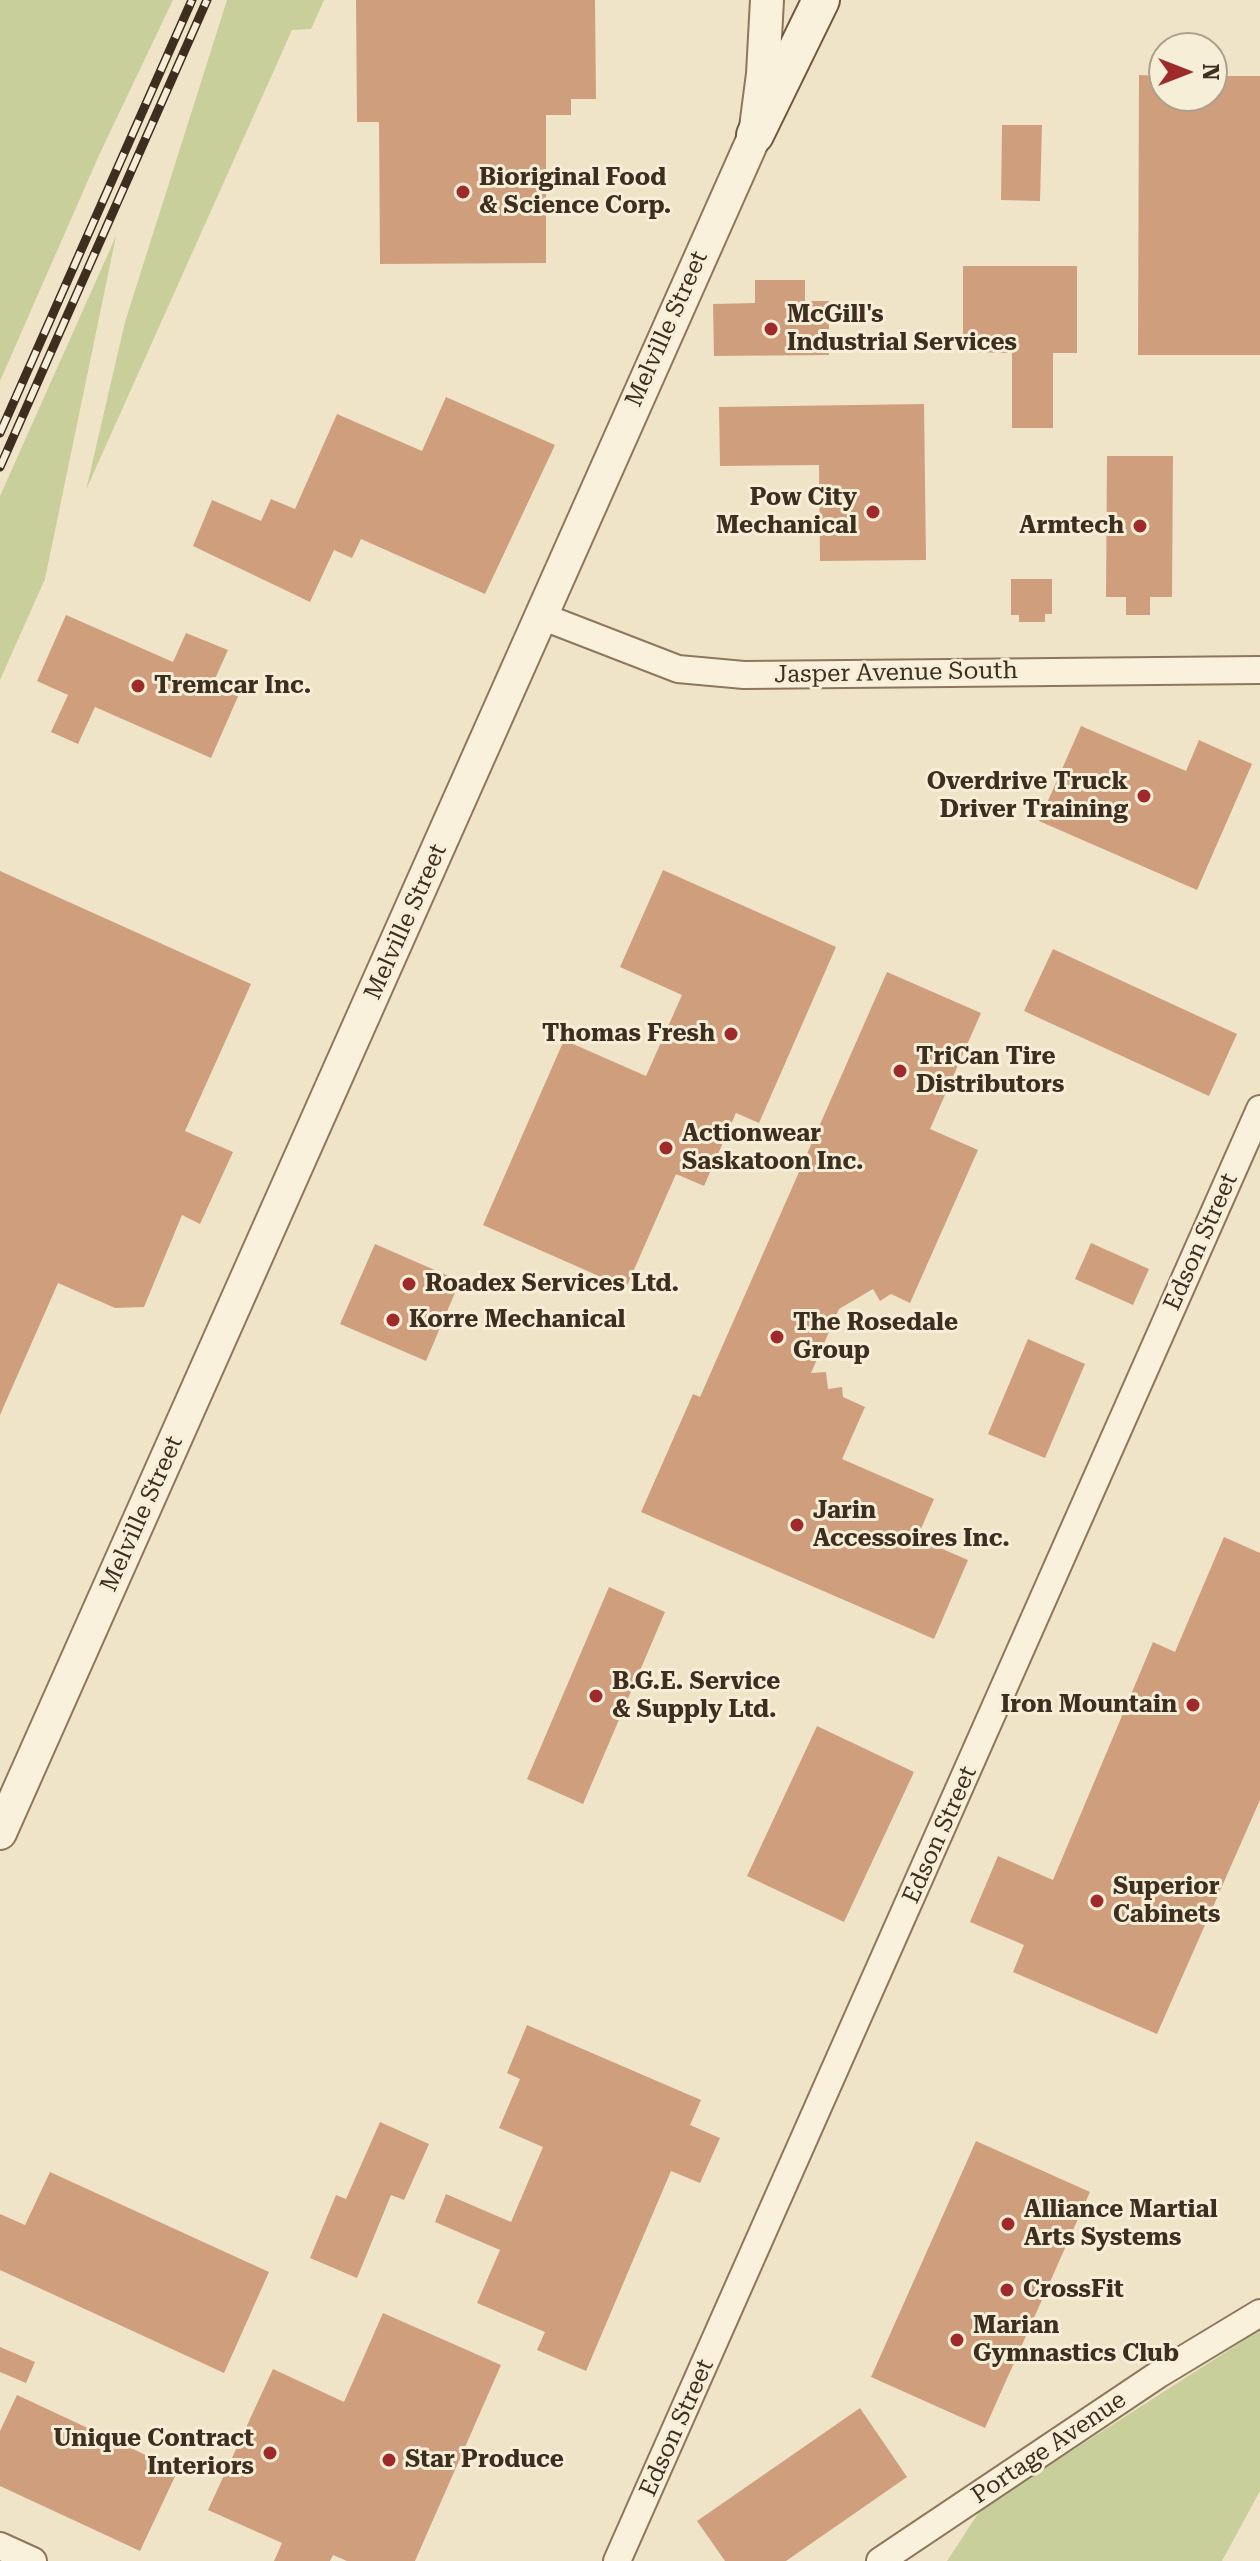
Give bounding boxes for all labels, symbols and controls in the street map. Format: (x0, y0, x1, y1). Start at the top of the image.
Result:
north arrow (1148, 32, 1228, 112)
text: N (1198, 64, 1223, 80)
place label: Bioriginal Food & Science Corp. (479, 164, 671, 220)
marker: Bioriginal Food & Science Corp. (454, 183, 472, 201)
street label: Melville Street (620, 247, 714, 411)
place label: McGill's Industrial Services (787, 301, 1017, 357)
marker: McGill's Industrial Services (762, 320, 780, 338)
place label: Pow City Mechanical (716, 484, 857, 540)
marker: Pow City Mechanical (864, 503, 882, 521)
place label: Armtech (1019, 512, 1124, 540)
marker: Armtech (1131, 517, 1149, 535)
street label: Jasper Avenue South (774, 656, 1018, 690)
place label: Tremcar Inc. (154, 672, 311, 700)
marker: Tremcar Inc. (129, 677, 147, 695)
place label: Overdrive Truck Driver Training (927, 768, 1128, 824)
marker: Overdrive Truck Driver Training (1135, 787, 1153, 805)
street label: Melville Street (359, 840, 453, 1004)
place label: Thomas Fresh (542, 1020, 715, 1048)
marker: Thomas Fresh (722, 1025, 740, 1043)
place label: TriCan Tire Distributors (916, 1043, 1064, 1099)
marker: TriCan Tire Distributors (891, 1062, 909, 1080)
place label: Actionwear Saskatoon Inc. (682, 1120, 864, 1176)
marker: Actionwear Saskatoon Inc. (657, 1139, 675, 1157)
street label: Edson Street (1158, 1169, 1244, 1315)
place label: Roadex Services Ltd. (425, 1270, 679, 1298)
marker: Roadex Services Ltd. (400, 1275, 418, 1293)
place label: Korre Mechanical (409, 1306, 625, 1334)
place label: The Rosedale Group (793, 1309, 958, 1365)
marker: Korre Mechanical (384, 1311, 402, 1329)
marker: The Rosedale Group (768, 1328, 786, 1346)
street label: Melville Street (95, 1432, 189, 1596)
place label: Jarin Accessoires Inc. (813, 1497, 1010, 1553)
marker: Jarin Accessoires Inc. (788, 1516, 806, 1534)
place label: B.G.E. Service & Supply Ltd. (612, 1668, 780, 1724)
marker: B.G.E. Service & Supply Ltd. (587, 1687, 605, 1705)
place label: Iron Mountain (1001, 1691, 1177, 1719)
marker: Iron Mountain (1184, 1696, 1202, 1714)
street label: Edson Street (897, 1762, 983, 1908)
place label: Superior Cabinets (1113, 1873, 1220, 1929)
marker: Superior Cabinets (1088, 1892, 1106, 1910)
place label: Alliance Martial Arts Systems (1024, 2196, 1218, 2252)
marker: Alliance Martial Arts Systems (999, 2215, 1017, 2233)
place label: CrossFit (1023, 2276, 1124, 2304)
marker: CrossFit (998, 2281, 1016, 2299)
place label: Marian Gymnastics Club (973, 2312, 1179, 2368)
marker: Marian Gymnastics Club (948, 2331, 966, 2349)
street label: Edson Street (634, 2355, 720, 2501)
street label: Portage Avenue (966, 2386, 1132, 2510)
place label: Unique Contract Interiors (53, 2425, 254, 2481)
marker: Unique Contract Interiors (261, 2444, 279, 2462)
place label: Star Produce (405, 2446, 564, 2474)
marker: Star Produce (380, 2451, 398, 2469)

